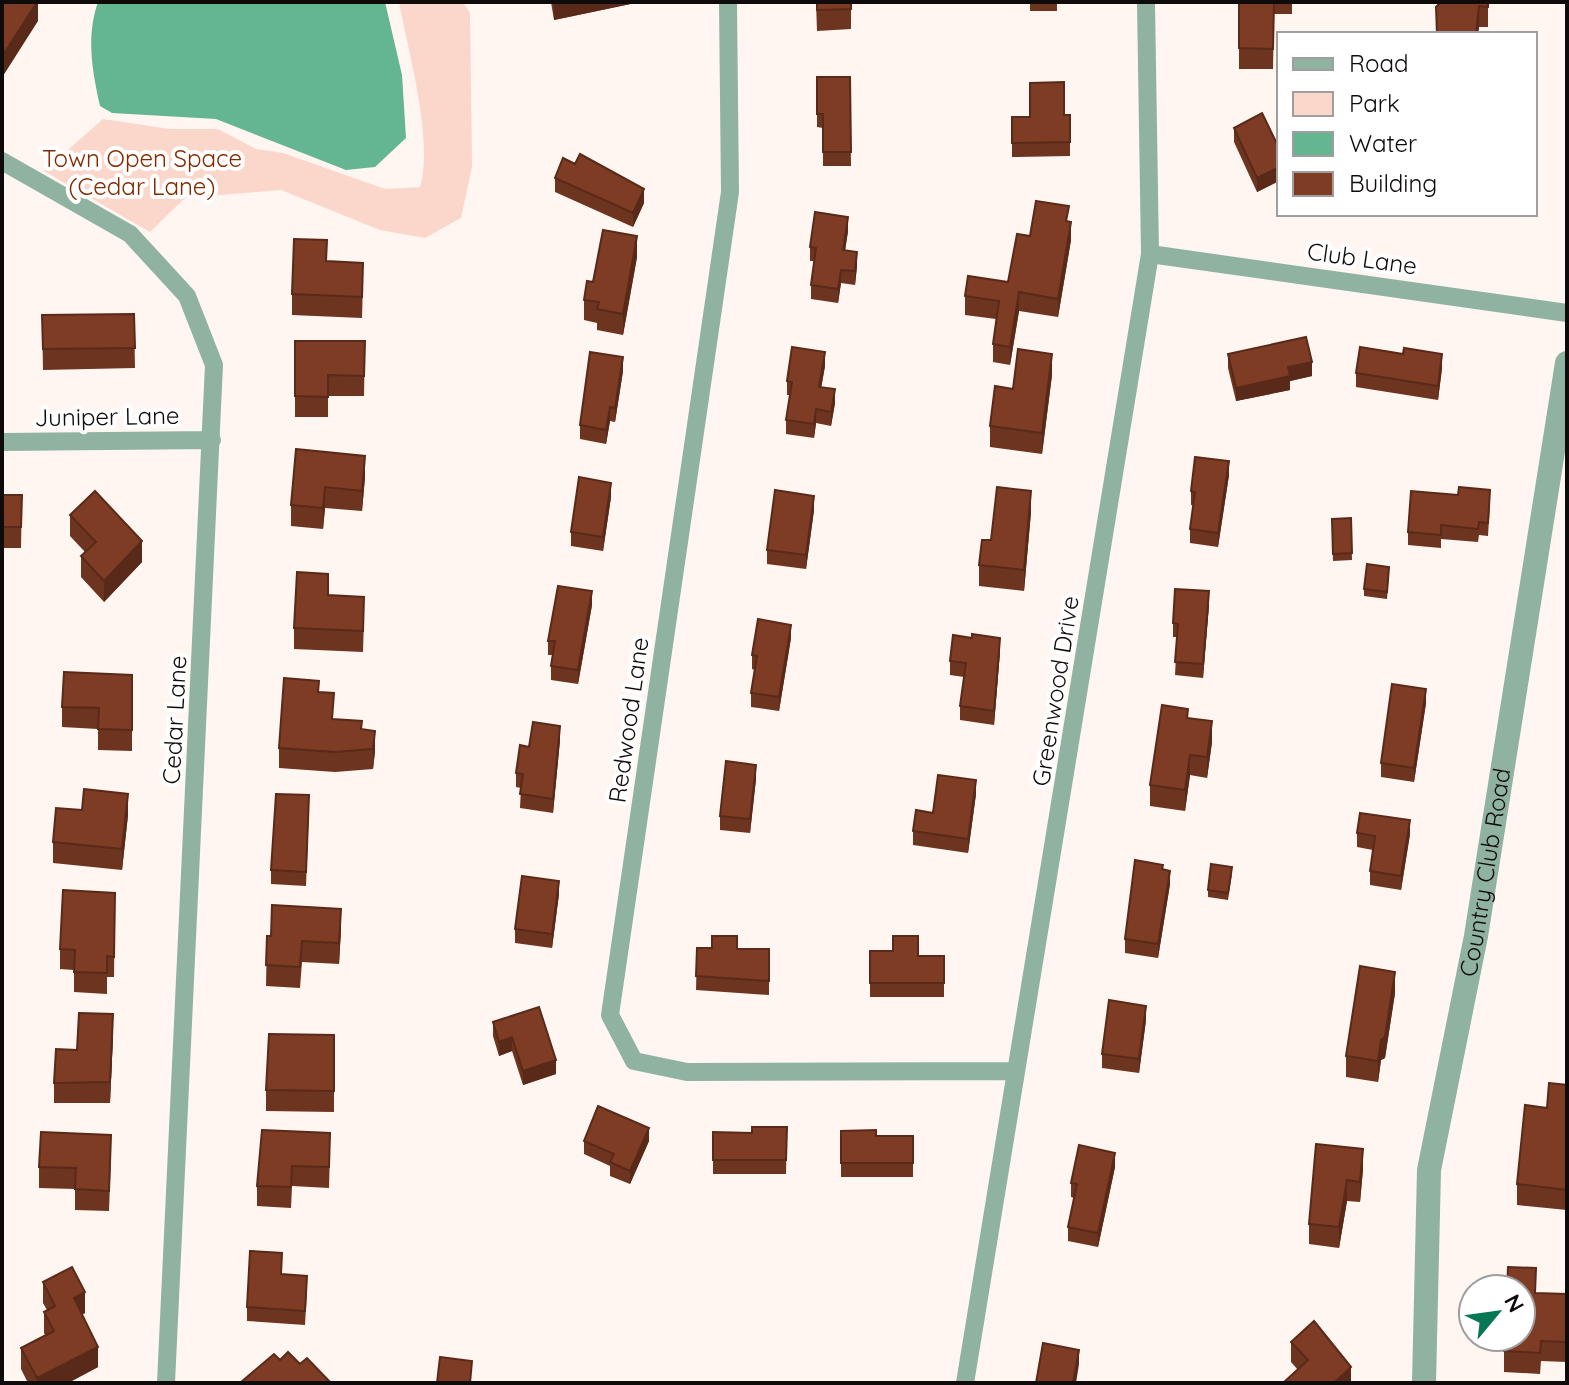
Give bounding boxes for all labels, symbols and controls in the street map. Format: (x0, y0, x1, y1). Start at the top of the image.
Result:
legend (1277, 32, 1537, 216)
text: Road (1349, 48, 1409, 78)
text: Park (1349, 88, 1400, 118)
text: Water (1349, 128, 1417, 158)
park label: Town Open Space (Cedar Lane) (42, 143, 242, 201)
text: Building (1349, 168, 1437, 198)
street label: Club Lane (1305, 235, 1419, 281)
street label: Juniper Lane (34, 400, 180, 432)
street label: Greenwood Drive (1025, 594, 1085, 788)
street label: Redwood Lane (602, 635, 654, 805)
street label: Cedar Lane (156, 655, 192, 785)
street label: Country Club Road (1452, 766, 1516, 979)
north arrow (1457, 1273, 1537, 1353)
text: N (1498, 1289, 1531, 1317)

